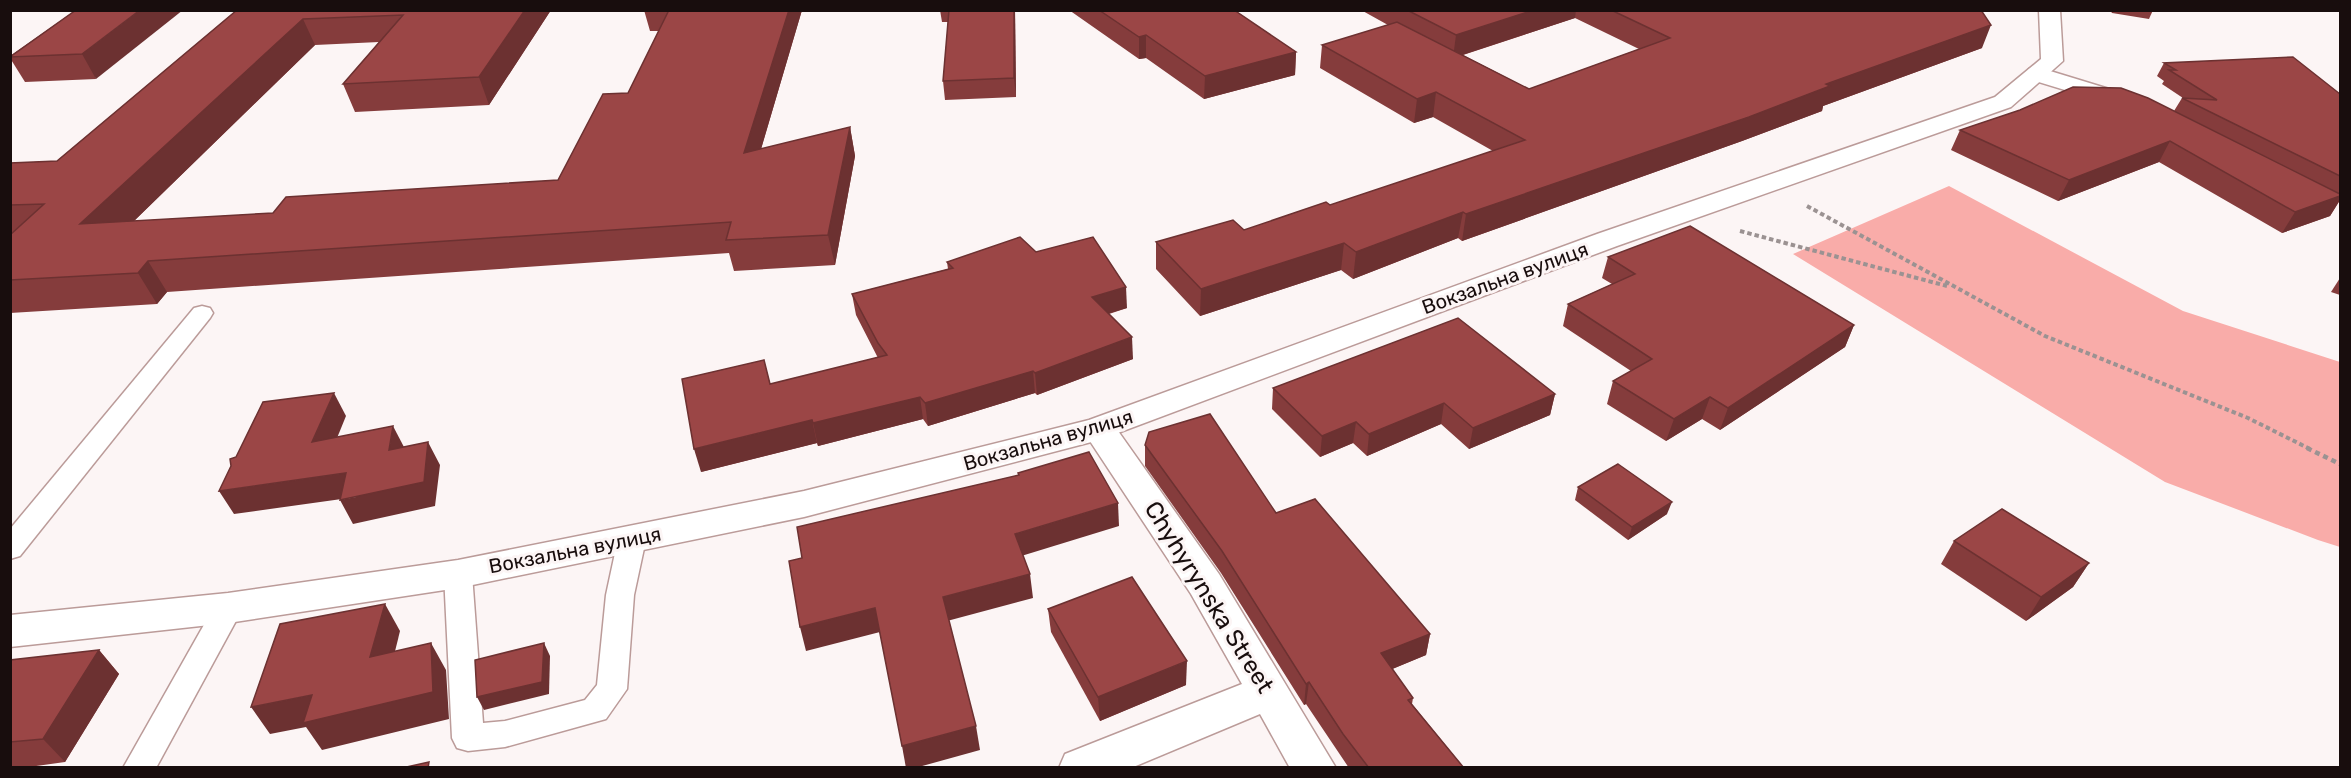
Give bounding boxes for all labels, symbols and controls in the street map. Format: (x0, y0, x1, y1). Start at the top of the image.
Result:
street label: Вокзальна вулиця (1419, 237, 1591, 319)
street label: Вокзальна вулиця (960, 404, 1136, 476)
street label: Chyhyrynska Street (1139, 496, 1279, 698)
street label: Вокзальна вулиця (487, 522, 663, 578)

